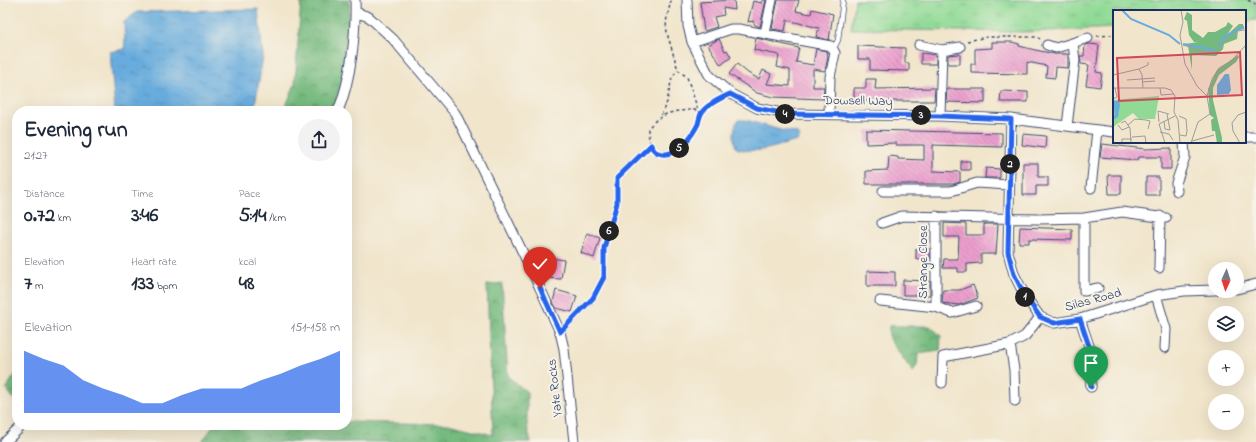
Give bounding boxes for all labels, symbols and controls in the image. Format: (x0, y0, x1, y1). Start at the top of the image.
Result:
inset map (1113, 10, 1246, 143)
street label: Dowsell Way (822, 91, 893, 112)
pin: 4 (775, 104, 795, 124)
pin: 3 (911, 105, 931, 125)
text: 4 (783, 106, 787, 122)
text: 3 (919, 107, 923, 123)
text: Evening run (24, 115, 128, 147)
button: share (298, 119, 340, 161)
pin: 5 (669, 138, 689, 158)
text: 5 (676, 140, 682, 156)
text: 21:27 (24, 146, 48, 165)
pin: 2 (1000, 154, 1020, 174)
text: 2 (1007, 156, 1013, 172)
text: Distance (24, 186, 65, 202)
text: Time (131, 186, 153, 202)
text: Pace (239, 186, 260, 202)
text: 0.72 (24, 202, 55, 231)
text: 3:46 (131, 202, 158, 231)
text: 5:14 (239, 202, 266, 231)
text: km (55, 210, 71, 226)
text: /km (266, 210, 286, 226)
pin: 6 (599, 221, 619, 241)
text: 6 (607, 223, 611, 239)
street label: Strange Close (914, 225, 934, 299)
pin (523, 247, 557, 288)
icon: check (529, 253, 551, 275)
text: Elevation (24, 254, 64, 270)
text: Heart rate (131, 254, 176, 270)
text: kcal (239, 254, 256, 270)
north arrow (1208, 262, 1244, 298)
map controls (1208, 262, 1244, 430)
text: 7 (24, 270, 32, 299)
text: 133 (131, 270, 154, 299)
text: 48 (239, 270, 254, 299)
text: m (32, 278, 44, 294)
text: bpm (154, 278, 177, 294)
street label: Silas Road (1063, 283, 1124, 317)
pin: 1 (1015, 287, 1035, 307)
text: 1 (1023, 289, 1027, 305)
button: layers (1208, 306, 1244, 342)
text: Elevation (24, 318, 72, 337)
text: 151–158 m (291, 318, 340, 337)
pin (1074, 346, 1108, 387)
button: + (1208, 350, 1244, 386)
icon: arrive (1080, 352, 1102, 374)
street label: Yate Rocks (542, 358, 568, 418)
button: − (1208, 394, 1244, 430)

